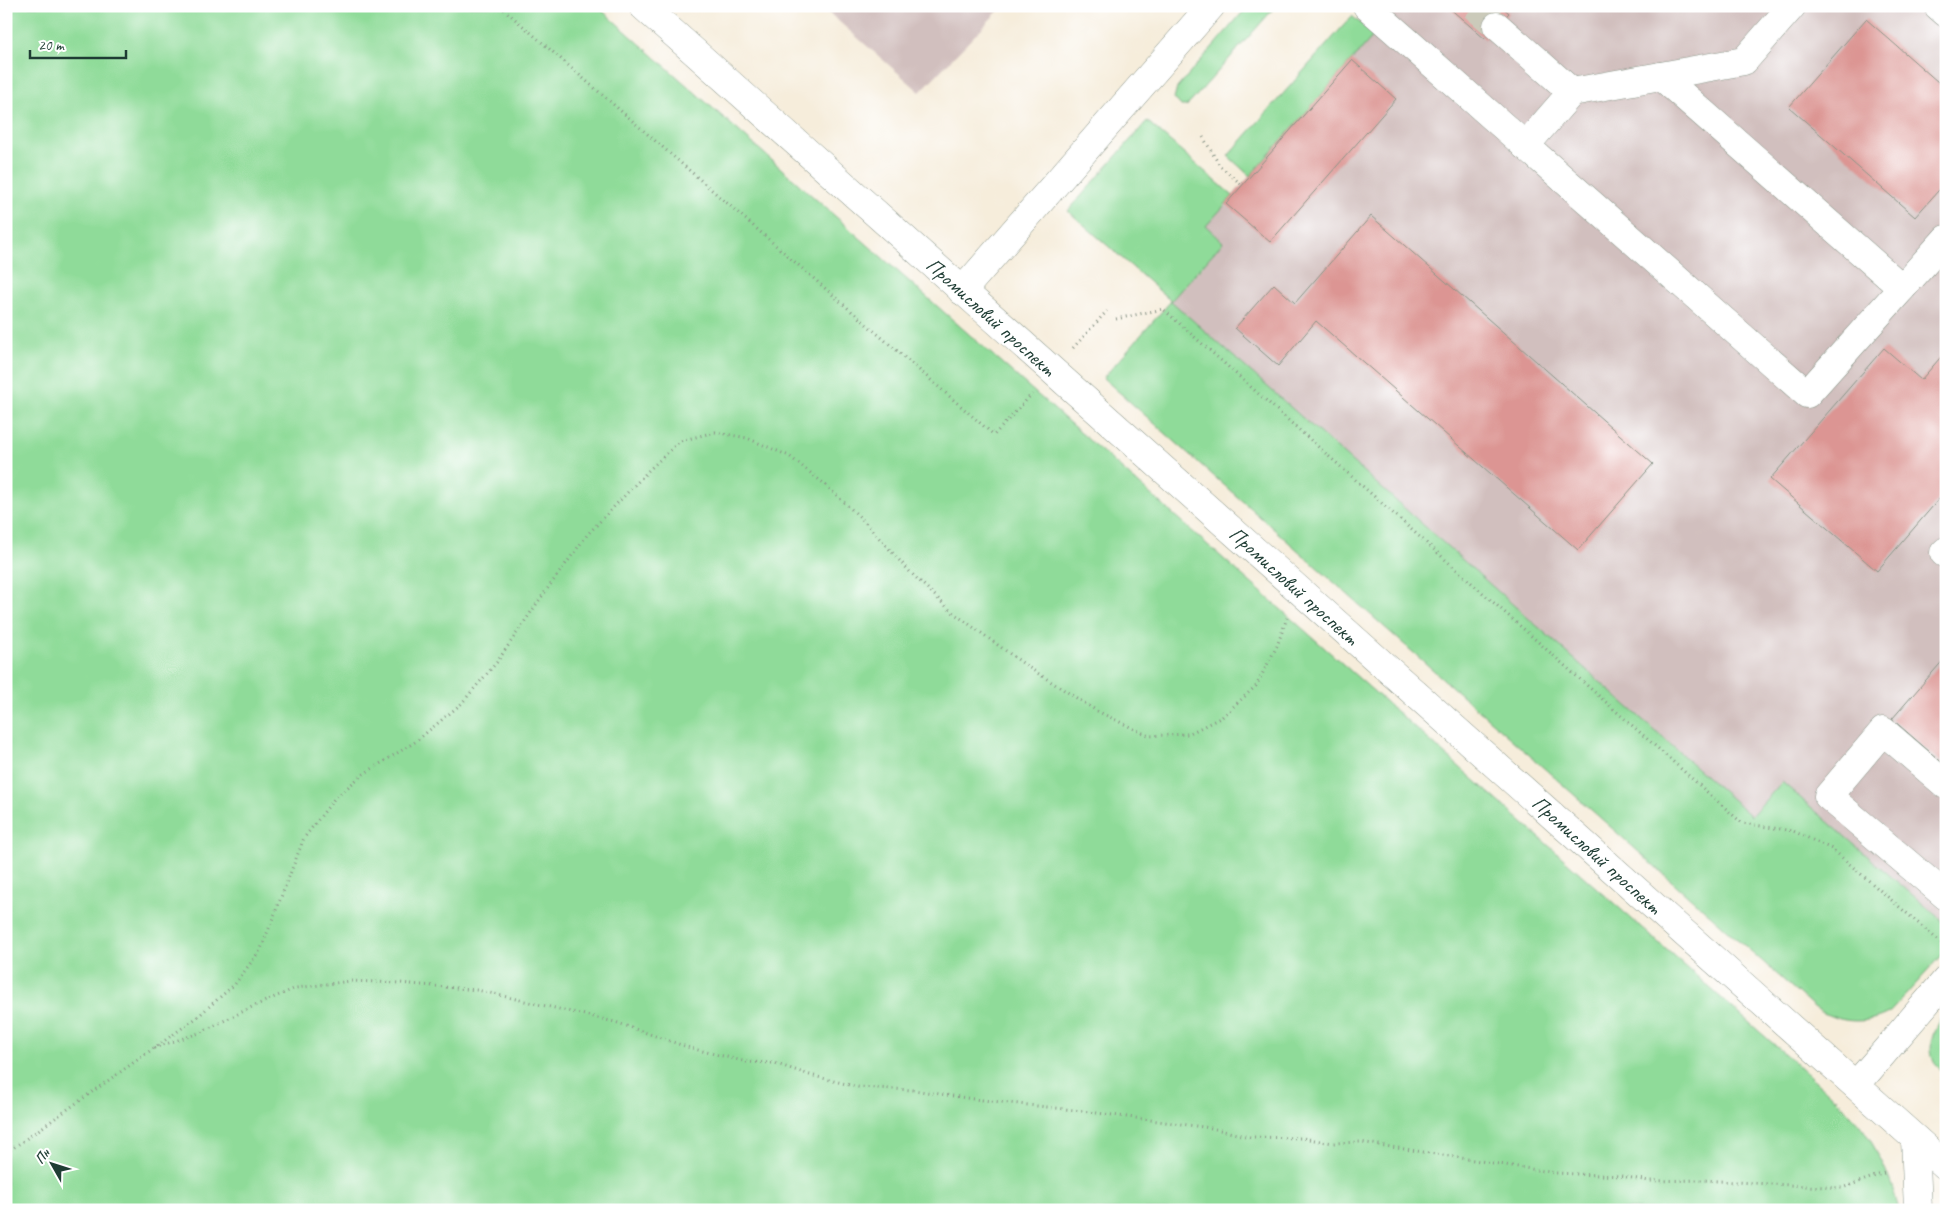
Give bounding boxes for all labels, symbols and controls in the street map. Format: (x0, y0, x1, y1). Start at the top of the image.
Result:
scale bar (30, 28, 126, 60)
text: 20 m (38, 36, 65, 55)
street label: Промисловий проспект (921, 252, 1062, 383)
street label: Промисловий проспект (1224, 521, 1365, 652)
street label: Промисловий проспект (1527, 790, 1668, 921)
north arrow (28, 1138, 78, 1188)
text: Пн (31, 1144, 54, 1167)

